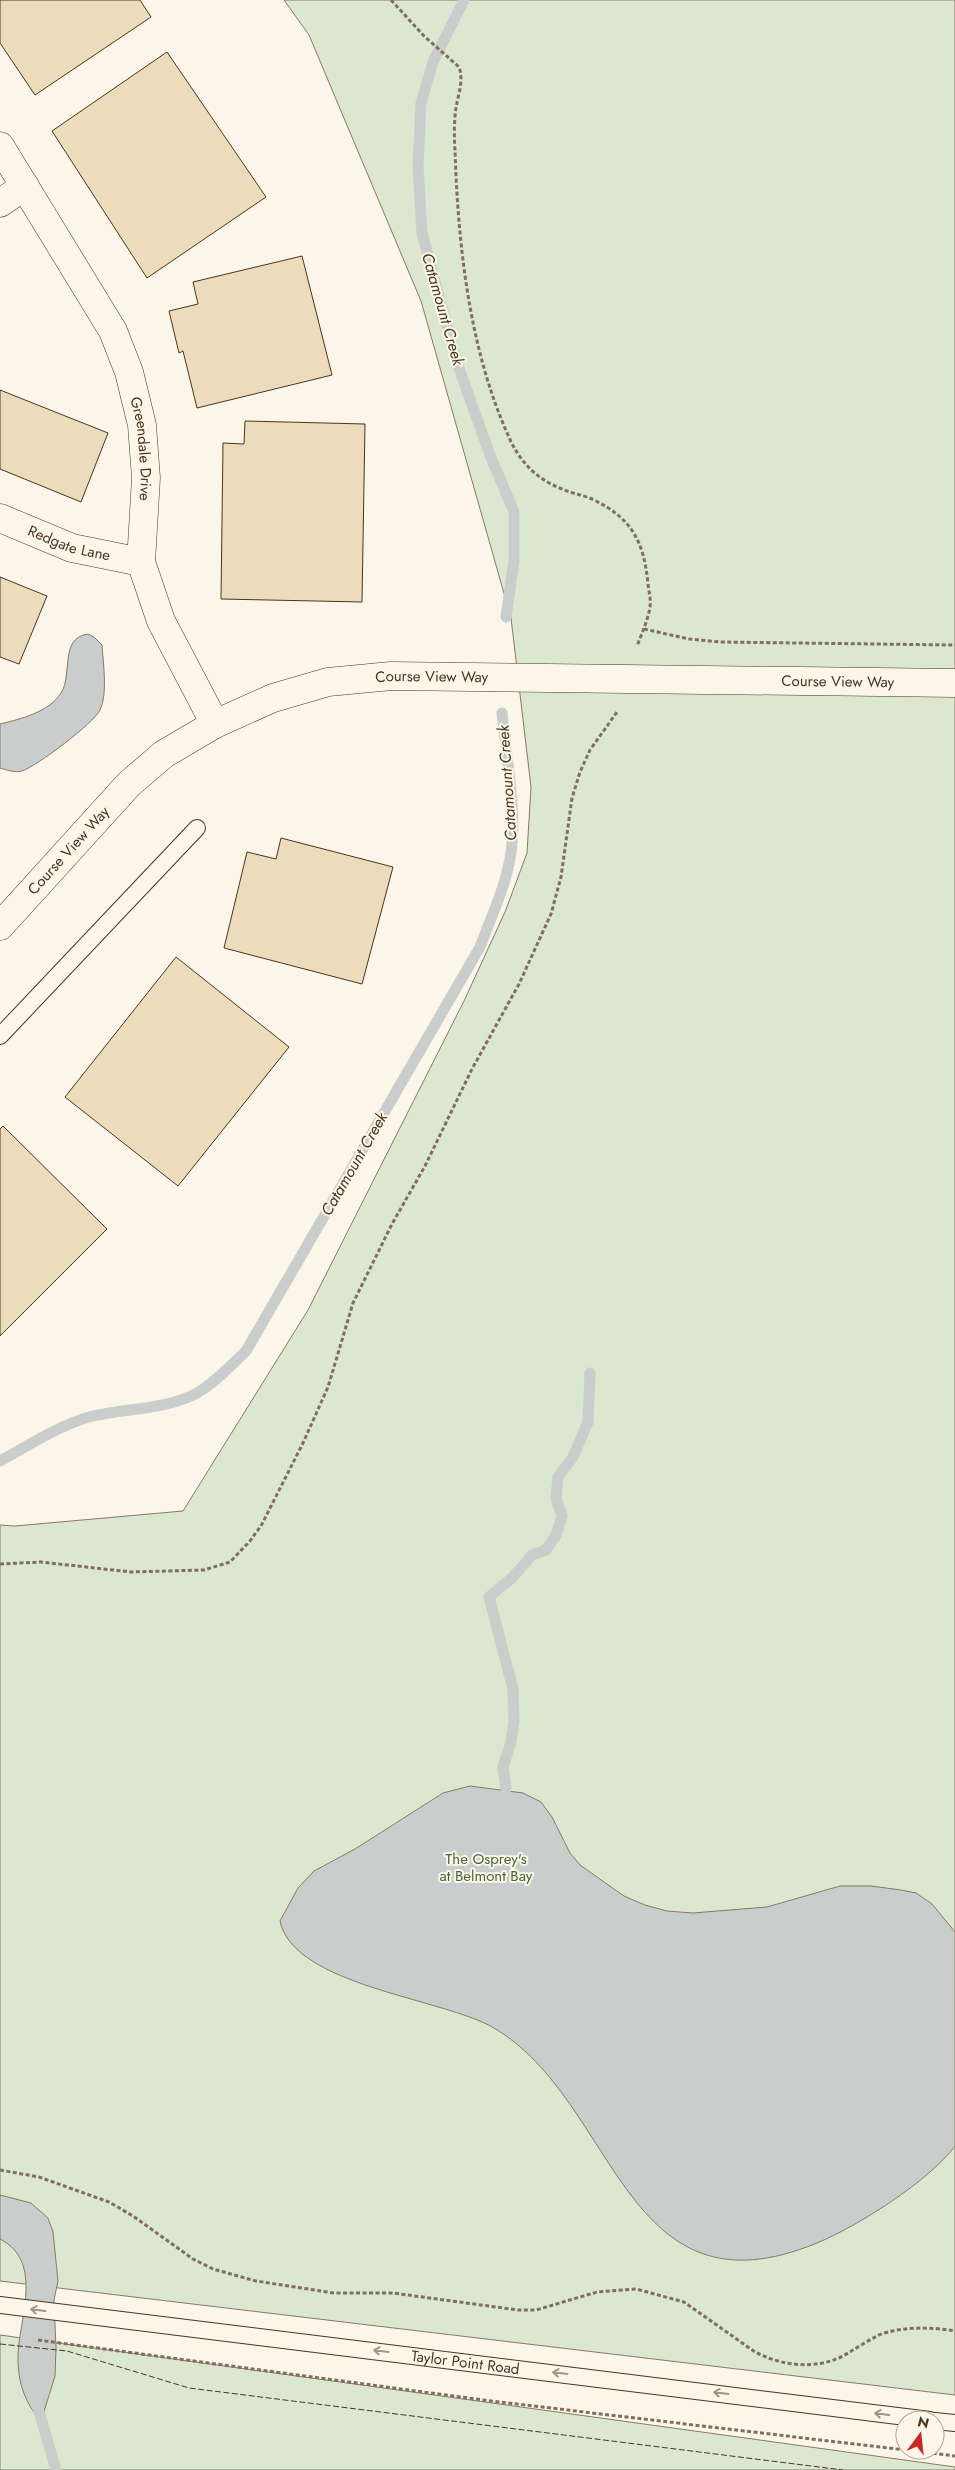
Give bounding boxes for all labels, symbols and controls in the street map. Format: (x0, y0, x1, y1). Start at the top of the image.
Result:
water label: Catamount Creek (416, 250, 470, 369)
street label: Greendale Drive (124, 394, 157, 502)
street label: Redgate Lane (24, 520, 113, 567)
street label: Course View Way (374, 665, 489, 688)
street label: Course View Way (781, 670, 895, 693)
water label: Catamount Creek (491, 723, 523, 842)
street label: Course View Way (22, 801, 115, 900)
water label: Catamount Creek (315, 1107, 394, 1220)
park label: The Osprey's at Belmont Bay (440, 1848, 533, 1887)
one-way arrow (31, 2304, 47, 2314)
street label: Taylor Point Road (410, 2345, 521, 2380)
one-way arrow (373, 2346, 389, 2356)
one-way arrow (552, 2368, 568, 2378)
one-way arrow (713, 2388, 729, 2398)
one-way arrow (874, 2409, 890, 2419)
north arrow (895, 2410, 945, 2460)
text: N (915, 2411, 931, 2434)

